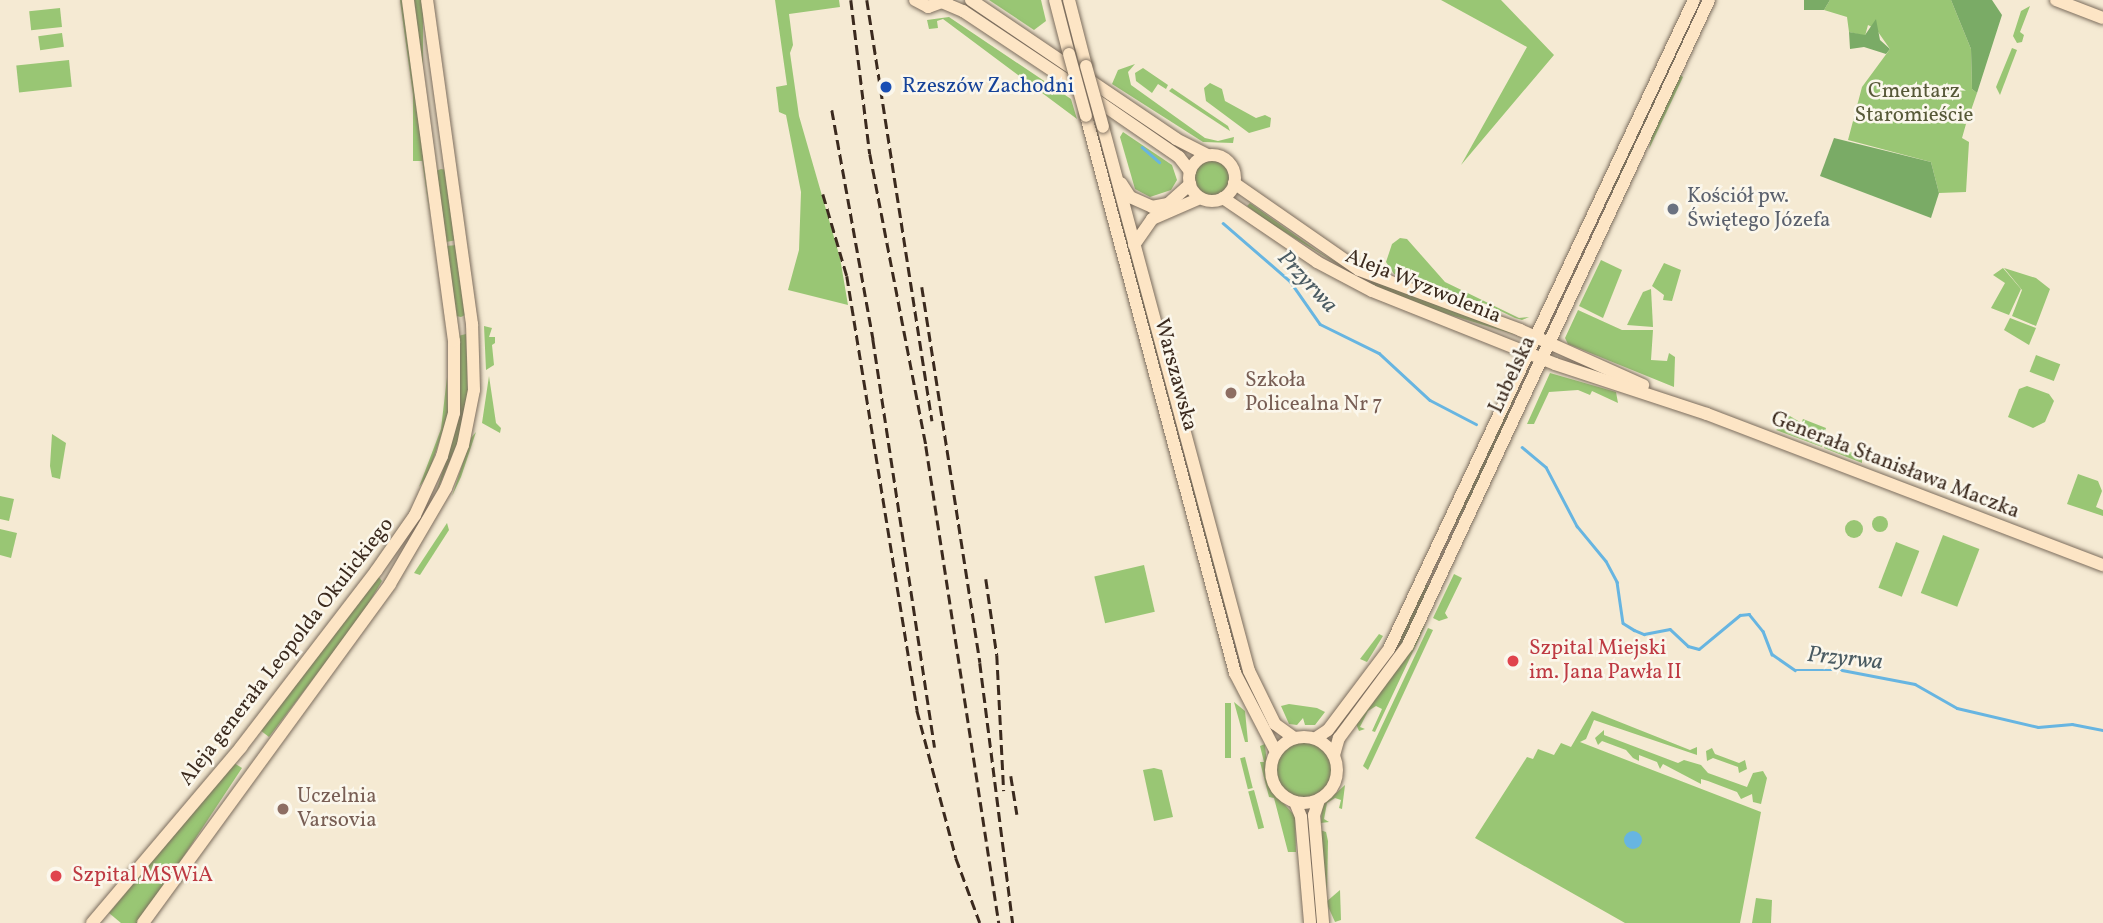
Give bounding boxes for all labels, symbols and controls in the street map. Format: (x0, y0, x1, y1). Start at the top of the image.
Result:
place label: Rzeszów Zachodni (902, 74, 1075, 100)
marker: Rzeszów Zachodni (876, 77, 896, 97)
park label: Cmentarz Staromieście (1855, 79, 1973, 129)
place label: Kościół pw. Świętego Józefa (1687, 184, 1831, 234)
marker: Kościół pw. Świętego Józefa (1665, 201, 1681, 217)
street label: Aleja Wyzwolenia (1341, 244, 1505, 330)
water label: Przyrwa (1271, 245, 1343, 319)
street label: Warszawska (1148, 316, 1202, 434)
street label: Lubelska (1484, 332, 1542, 418)
place label: Szkoła Policealna Nr 7 (1245, 368, 1382, 418)
marker: Szkoła Policealna Nr 7 (1223, 385, 1239, 401)
street label: Generała Stanisława Maczka (1767, 407, 2023, 525)
street label: Aleja generała Leopolda Okulickiego (174, 513, 400, 791)
place label: Szpital Miejski im. Jana Pawła II (1529, 636, 1682, 686)
water label: Przyrwa (1806, 641, 1884, 677)
marker: Szpital Miejski im. Jana Pawła II (1503, 651, 1523, 671)
place label: Uczelnia Varsovia (297, 784, 377, 834)
marker: Uczelnia Varsovia (275, 801, 291, 817)
place label: Szpital MSWiA (72, 863, 213, 889)
marker: Szpital MSWiA (46, 866, 66, 886)

